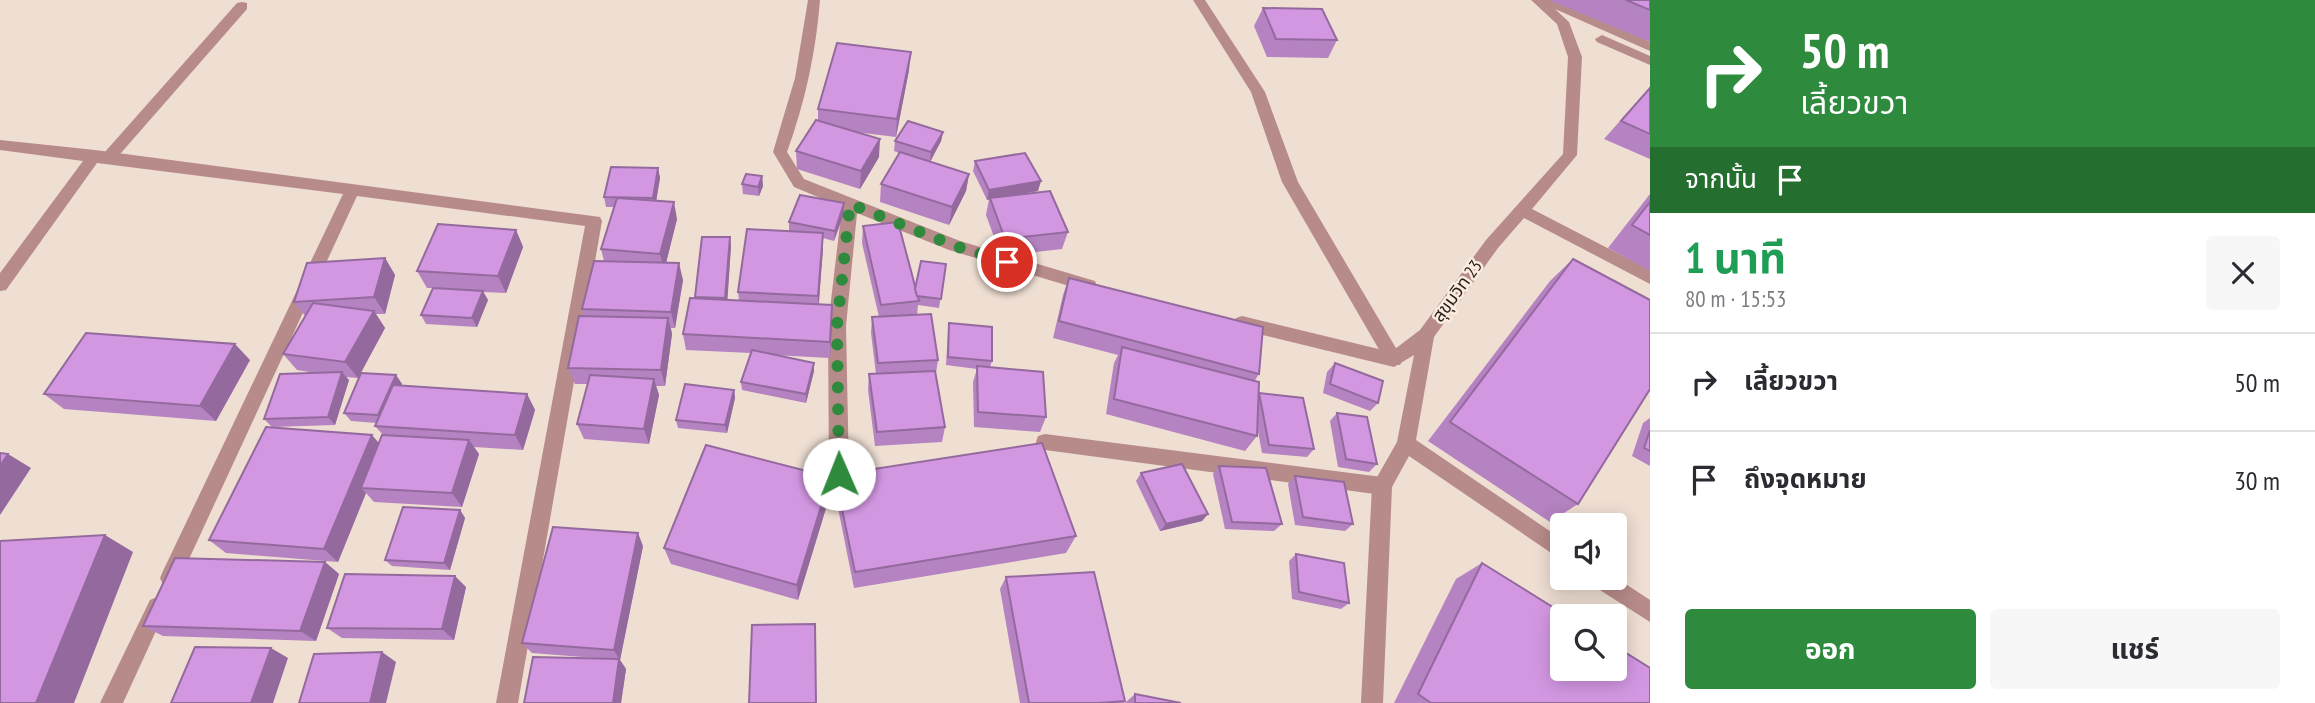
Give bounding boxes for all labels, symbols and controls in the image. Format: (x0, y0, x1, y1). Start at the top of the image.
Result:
text: 50 m (1800, 18, 1889, 82)
icon: right (1685, 28, 1776, 119)
text: เลี้ยวขวา (1800, 81, 1908, 123)
icon: arrive (1771, 161, 1809, 199)
text: จากนั้น (1685, 162, 1757, 195)
text: 1 นาที (1685, 230, 1786, 285)
pin (977, 232, 1037, 292)
button: close (2206, 236, 2280, 310)
icon: arrive (988, 243, 1026, 281)
street label: สุขุมวิท 23 (1426, 255, 1487, 326)
text: 80 m · 15:53 (1685, 284, 1786, 313)
icon: right (1685, 363, 1723, 401)
text: เลี้ยวขวา (1744, 364, 1838, 397)
text: 50 m (2234, 366, 2280, 399)
position arrow (802, 437, 876, 511)
icon: arrive (1685, 461, 1723, 499)
text: ถึงจุดหมาย (1744, 462, 1867, 495)
text: 30 m (2234, 464, 2280, 497)
map controls (1550, 513, 1627, 681)
button: sound (1550, 513, 1627, 590)
button: search (1550, 604, 1627, 681)
button: ออก (1685, 609, 1976, 689)
button: แชร์ (1990, 609, 2280, 689)

